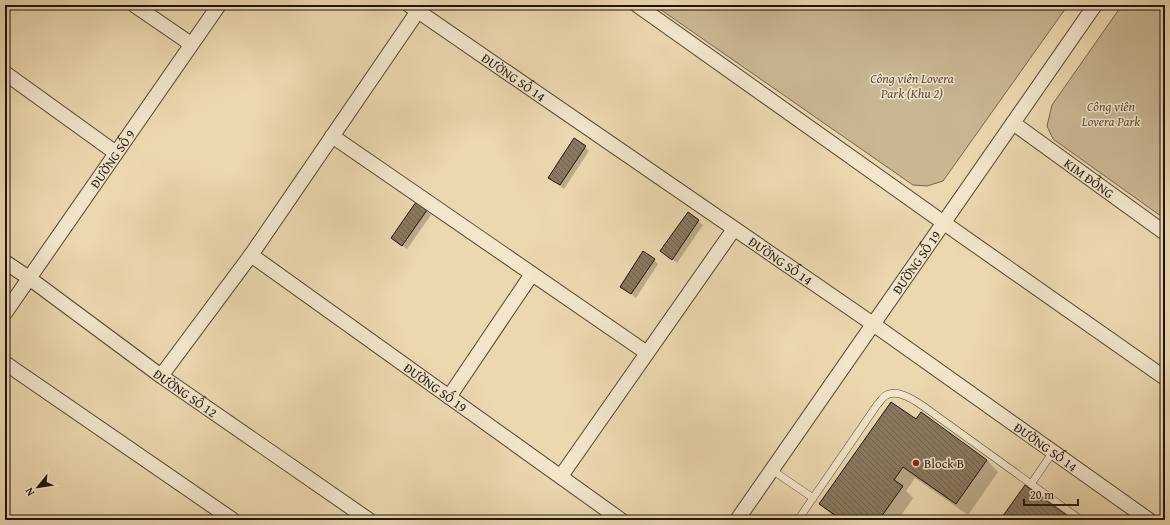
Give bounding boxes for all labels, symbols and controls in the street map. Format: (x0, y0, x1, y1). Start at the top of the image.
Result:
street label: ĐƯỜNG SỐ 14 (478, 48, 549, 106)
park label: Công viên Lovera Park (Khu 2) (870, 69, 954, 103)
park label: Công viên Lovera Park (1081, 97, 1140, 131)
street label: ĐƯỜNG SỐ 9 (85, 126, 139, 192)
street label: KIM ĐỒNG (1060, 154, 1118, 203)
street label: ĐƯỜNG SỐ 19 (887, 226, 945, 298)
street label: ĐƯỜNG SỐ 14 (745, 232, 816, 289)
street label: ĐƯỜNG SỐ 19 (400, 358, 471, 416)
street label: ĐƯỜNG SỐ 12 (150, 364, 221, 422)
street label: ĐƯỜNG SỐ 14 (1010, 418, 1081, 476)
place label: Block B (924, 454, 964, 473)
marker: Block B (911, 458, 921, 468)
north arrow (18, 467, 58, 507)
scale bar (1024, 481, 1078, 507)
text: N (20, 484, 38, 499)
text: 20 m (1030, 486, 1054, 503)

